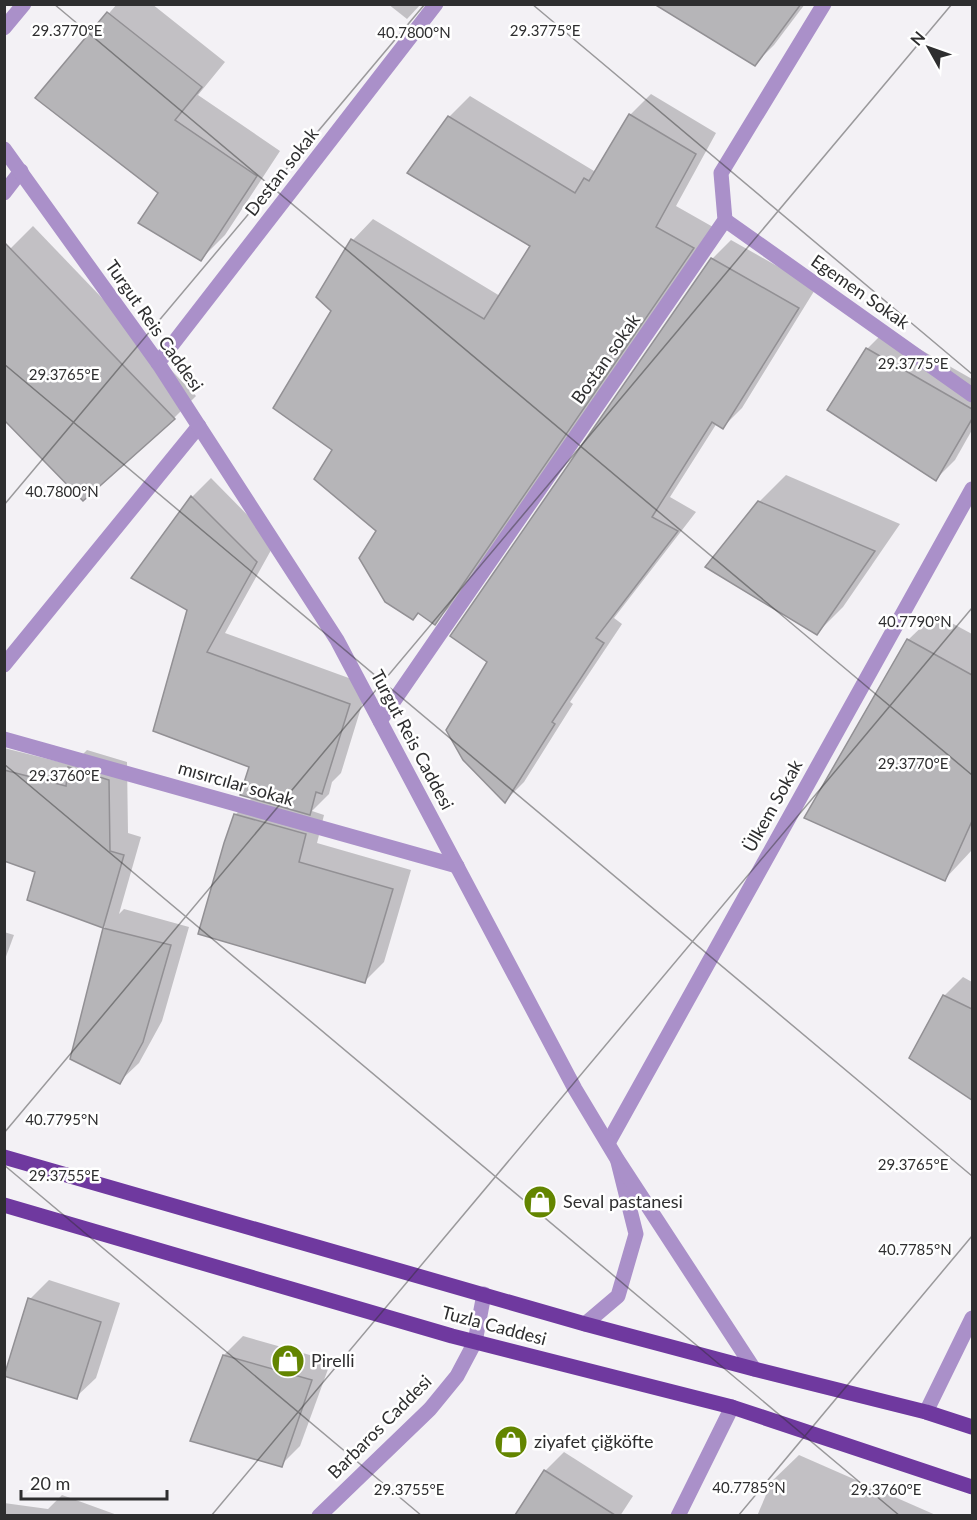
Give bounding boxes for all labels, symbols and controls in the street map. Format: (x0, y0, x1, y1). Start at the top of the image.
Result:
north arrow (899, 18, 959, 78)
text: 29.3770°E (32, 21, 102, 39)
text: 29.3775°E (510, 21, 580, 39)
text: 40.7800°N (377, 23, 451, 41)
text: N (906, 27, 928, 49)
street label: Destan sokak (240, 122, 323, 220)
street label: Egemen Sokak (807, 249, 915, 334)
street label: Turgut Reis Caddesi (101, 256, 208, 395)
street label: Bostan sokak (566, 309, 645, 408)
text: 29.3775°E (878, 354, 948, 372)
text: 29.3765°E (29, 365, 99, 383)
text: 40.7800°N (25, 482, 99, 500)
text: 40.7790°N (878, 612, 952, 630)
street label: Turgut Reis Caddesi (367, 666, 459, 813)
text: 29.3770°E (878, 754, 948, 772)
street label: Ülkem Sokak (738, 755, 807, 855)
street label: mısırcılar sokak (176, 756, 298, 810)
text: 29.3760°E (29, 766, 99, 784)
text: 40.7795°N (25, 1110, 99, 1128)
text: 29.3765°E (878, 1155, 948, 1173)
text: 29.3755°E (29, 1166, 99, 1184)
shop icon: Seval pastanesi (522, 1184, 558, 1220)
place label: Seval pastanesi (563, 1190, 683, 1212)
text: 40.7785°N (878, 1240, 952, 1258)
street label: Tuzla Caddesi (440, 1300, 549, 1350)
shop icon: Pirelli (270, 1343, 306, 1379)
place label: Pirelli (311, 1349, 355, 1371)
street label: Barbaros Caddesi (323, 1370, 436, 1483)
shop icon: ziyafet çiğköfte (493, 1424, 529, 1460)
place label: ziyafet çiğköfte (534, 1430, 654, 1452)
scale bar (21, 1463, 166, 1501)
text: 20 m (30, 1472, 70, 1494)
text: 40.7785°N (712, 1478, 786, 1496)
text: 29.3755°E (374, 1480, 444, 1498)
text: 29.3760°E (851, 1480, 921, 1498)

